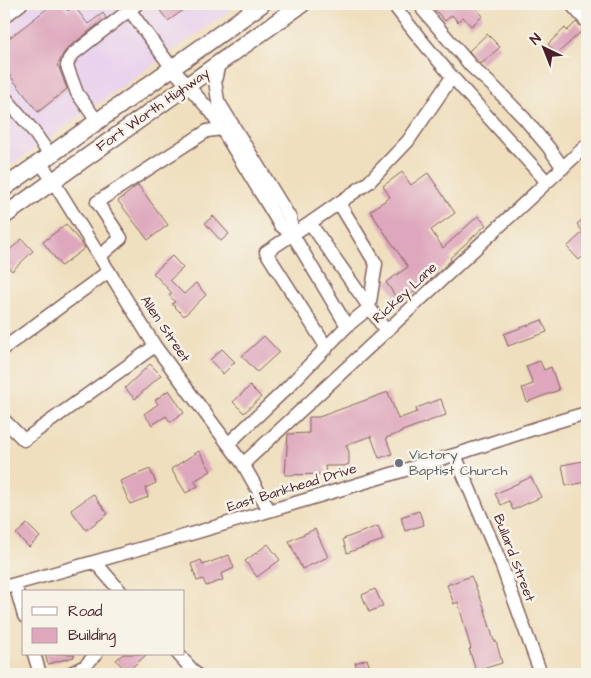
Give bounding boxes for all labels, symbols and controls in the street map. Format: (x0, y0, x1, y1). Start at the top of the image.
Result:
north arrow (518, 22, 568, 72)
text: N (526, 29, 546, 50)
street label: Fort Worth Highway (92, 63, 214, 157)
street label: Rickey Lane (368, 257, 442, 328)
street label: Allen Street (135, 292, 195, 367)
place label: Victory Baptist Church (409, 445, 507, 481)
marker: Victory Baptist Church (393, 457, 405, 469)
street label: East Bankhead Drive (225, 459, 360, 517)
street label: Bullard Street (488, 511, 540, 605)
legend (22, 590, 185, 656)
text: Road (68, 601, 103, 622)
text: Building (68, 625, 116, 647)

